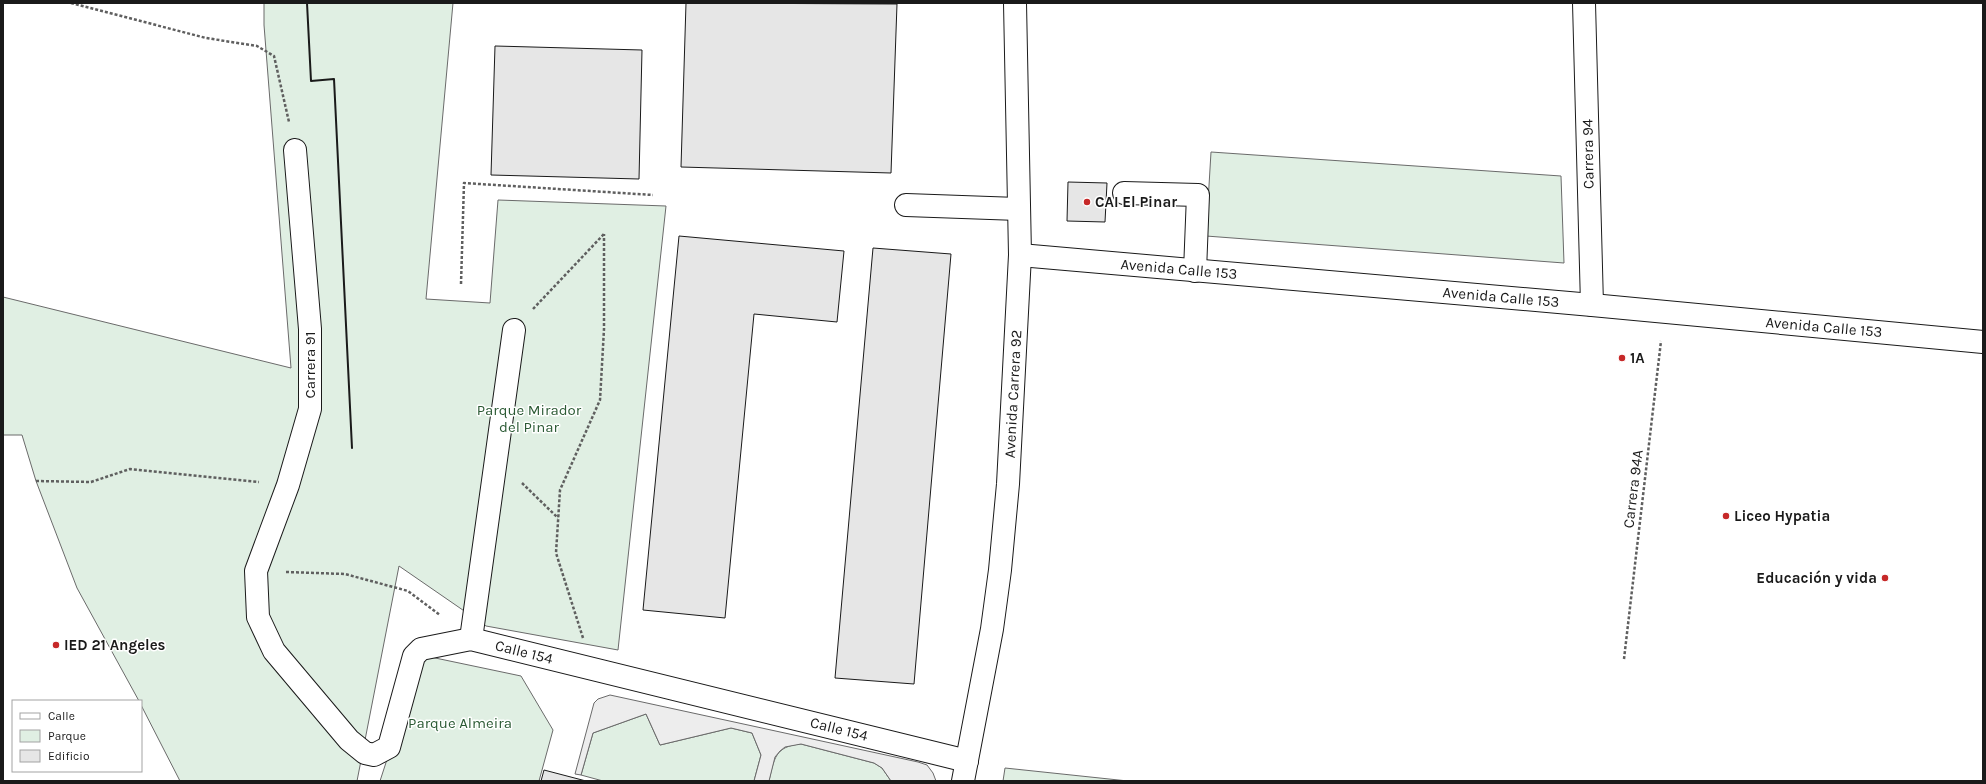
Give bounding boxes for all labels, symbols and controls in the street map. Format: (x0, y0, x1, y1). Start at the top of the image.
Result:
street label: Carrera 94 (1578, 118, 1598, 189)
place label: CAI El Pinar (1095, 193, 1177, 211)
marker: CAI El Pinar (1082, 197, 1092, 207)
street label: Avenida Calle 153 (1120, 255, 1238, 283)
street label: Avenida Calle 153 (1442, 283, 1560, 311)
street label: Avenida Calle 153 (1765, 313, 1883, 341)
street label: Avenida Carrera 92 (1001, 329, 1025, 459)
street label: Carrera 91 (301, 332, 319, 398)
place label: 1A (1630, 349, 1645, 367)
marker: 1A (1617, 353, 1627, 363)
park label: Parque Mirador del Pinar (477, 401, 582, 436)
street label: Carrera 94A (1619, 448, 1647, 529)
place label: Liceo Hypatia (1734, 507, 1830, 525)
marker: Liceo Hypatia (1721, 511, 1731, 521)
place label: Educación y vida (1756, 569, 1877, 587)
marker: Educación y vida (1880, 573, 1890, 583)
place label: IED 21 Angeles (64, 636, 166, 654)
street label: Calle 154 (493, 636, 555, 668)
marker: IED 21 Angeles (51, 640, 61, 650)
legend (12, 700, 142, 772)
text: Calle (48, 709, 75, 723)
street label: Calle 154 (808, 713, 870, 745)
park label: Parque Almeira (408, 714, 512, 732)
text: Parque (48, 729, 86, 743)
text: Edificio (48, 749, 89, 763)

